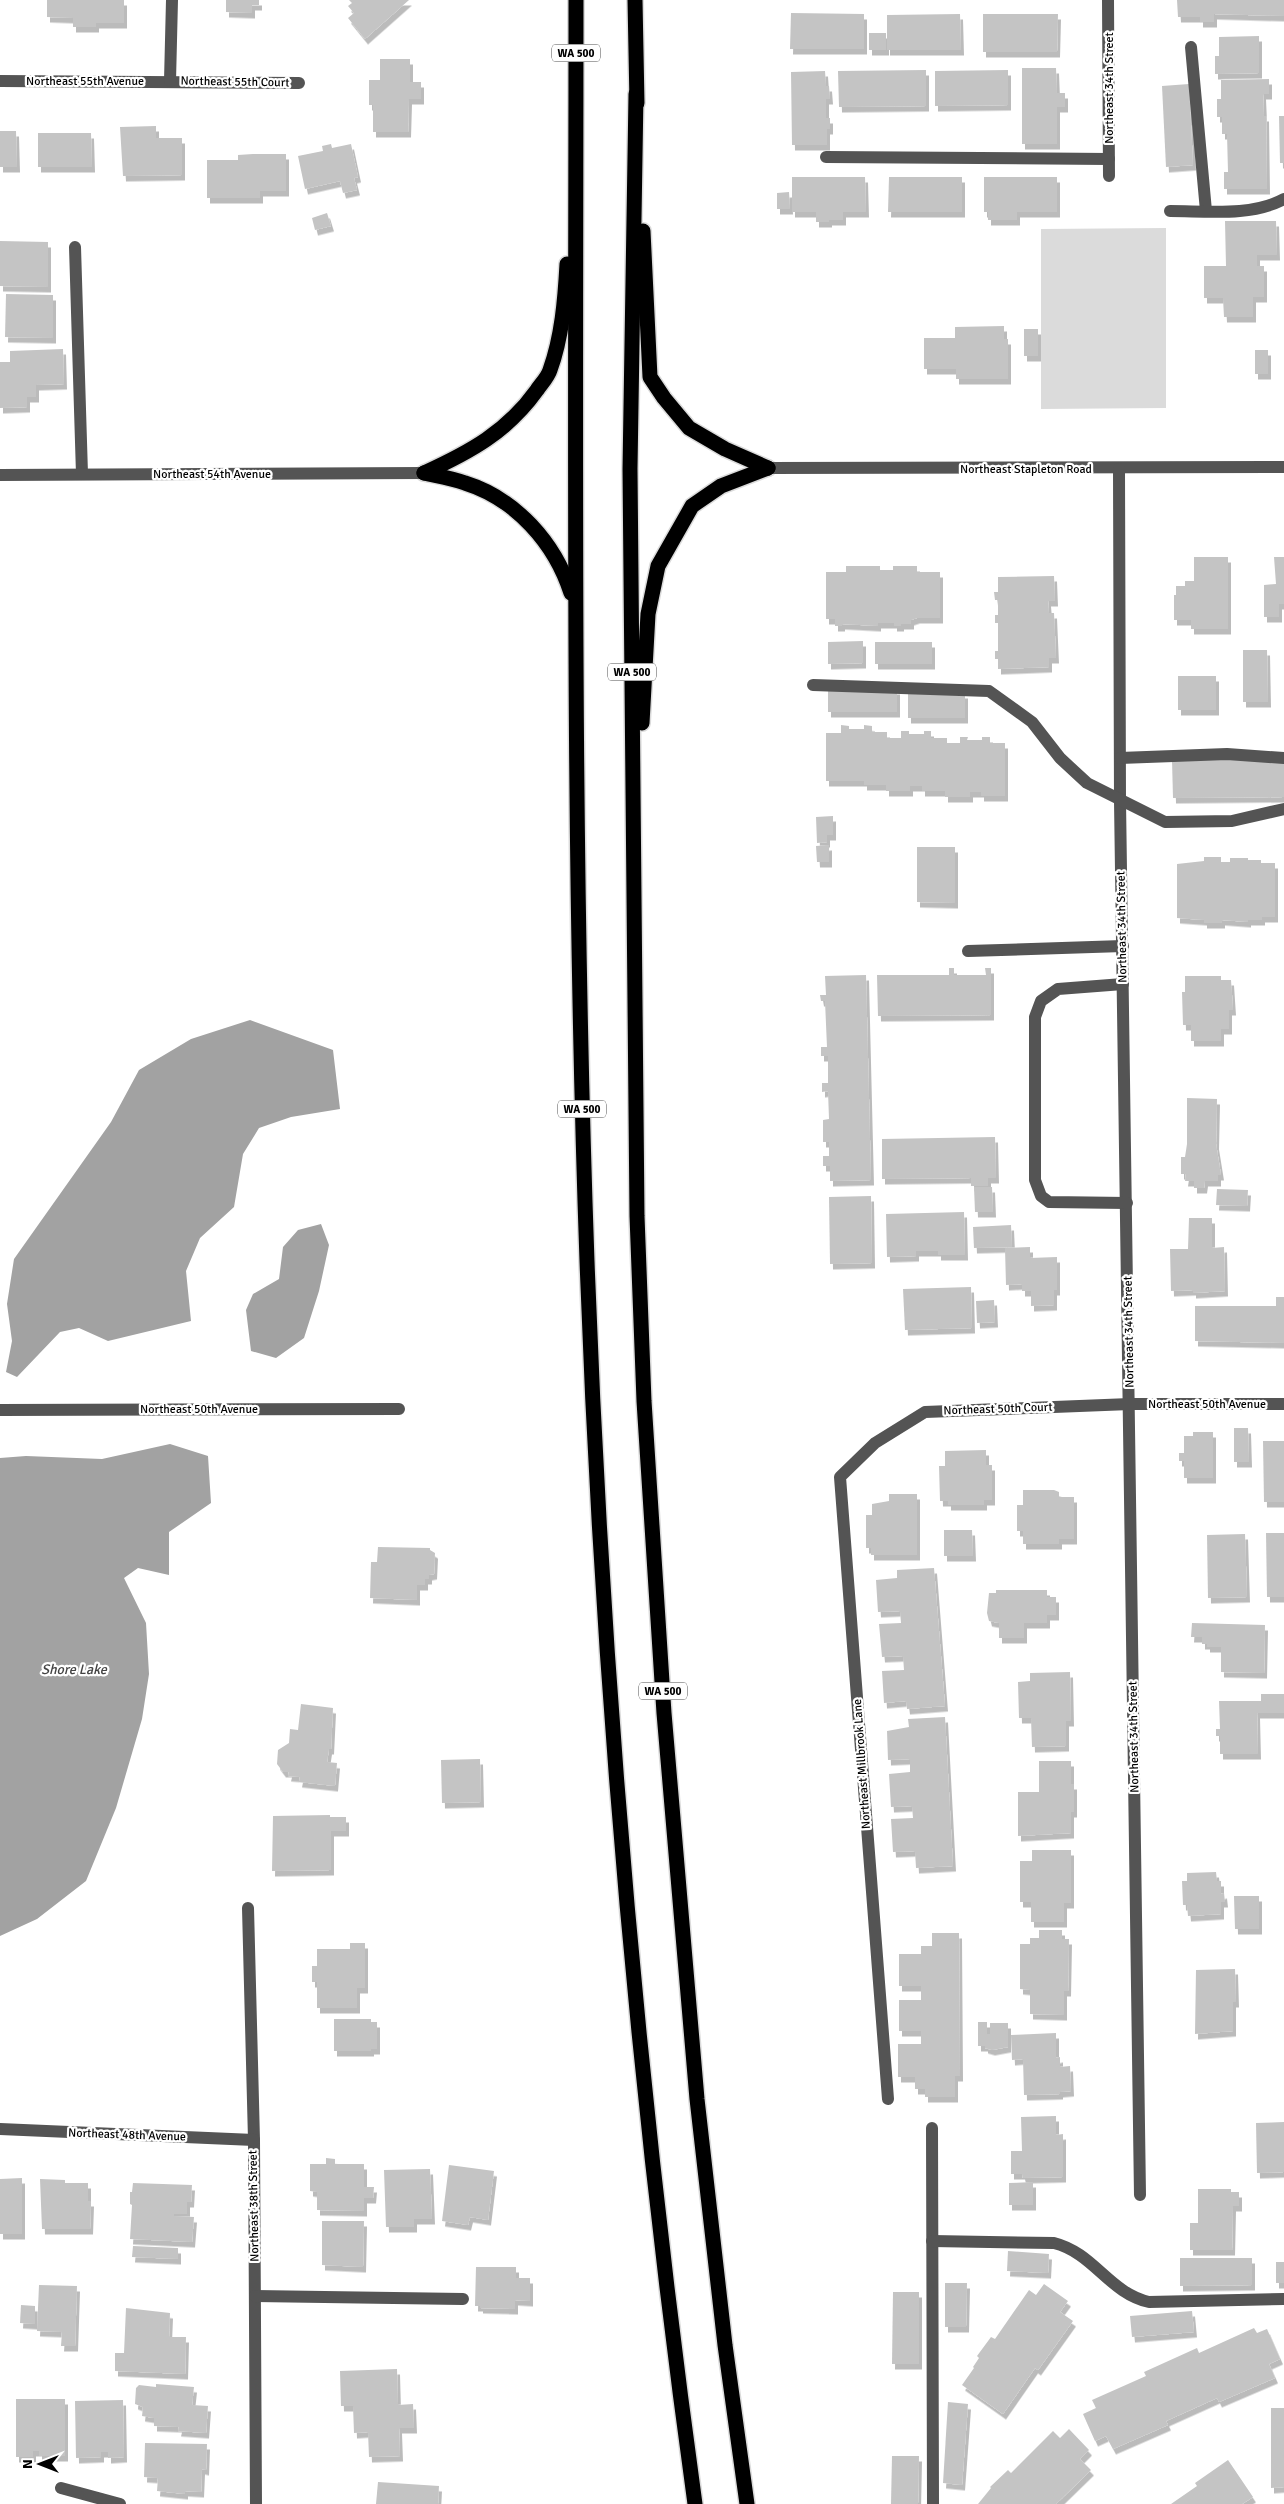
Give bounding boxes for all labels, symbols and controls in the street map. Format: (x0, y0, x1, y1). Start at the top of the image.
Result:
street label: Northeast 34th Street (1102, 32, 1117, 144)
road number: WA 500 (552, 44, 600, 62)
street label: Northeast 55th Avenue (26, 74, 144, 89)
street label: Northeast 55th Court (180, 74, 290, 90)
street label: Northeast Stapleton Road (960, 462, 1092, 477)
street label: Northeast 54th Avenue (153, 467, 271, 482)
road number: WA 500 (608, 664, 656, 680)
street label: Northeast 34th Street (1114, 871, 1130, 983)
road number: WA 500 (558, 1100, 606, 1118)
street label: Northeast 34th Street (1121, 1276, 1137, 1388)
street label: Northeast 50th Avenue (1148, 1397, 1266, 1412)
street label: Northeast 50th Court (943, 1400, 1053, 1418)
street label: Northeast 50th Avenue (140, 1402, 258, 1417)
water label: Shore Lake (41, 1661, 108, 1678)
street label: Northeast 34th Street (1126, 1681, 1142, 1793)
road number: WA 500 (639, 1682, 687, 1700)
street label: Northeast Millbrook Lane (850, 1698, 874, 1830)
street label: Northeast 48th Avenue (68, 2125, 186, 2145)
street label: Northeast 38th Street (246, 2150, 262, 2262)
north arrow (15, 2439, 65, 2489)
text: N (19, 2459, 36, 2469)

